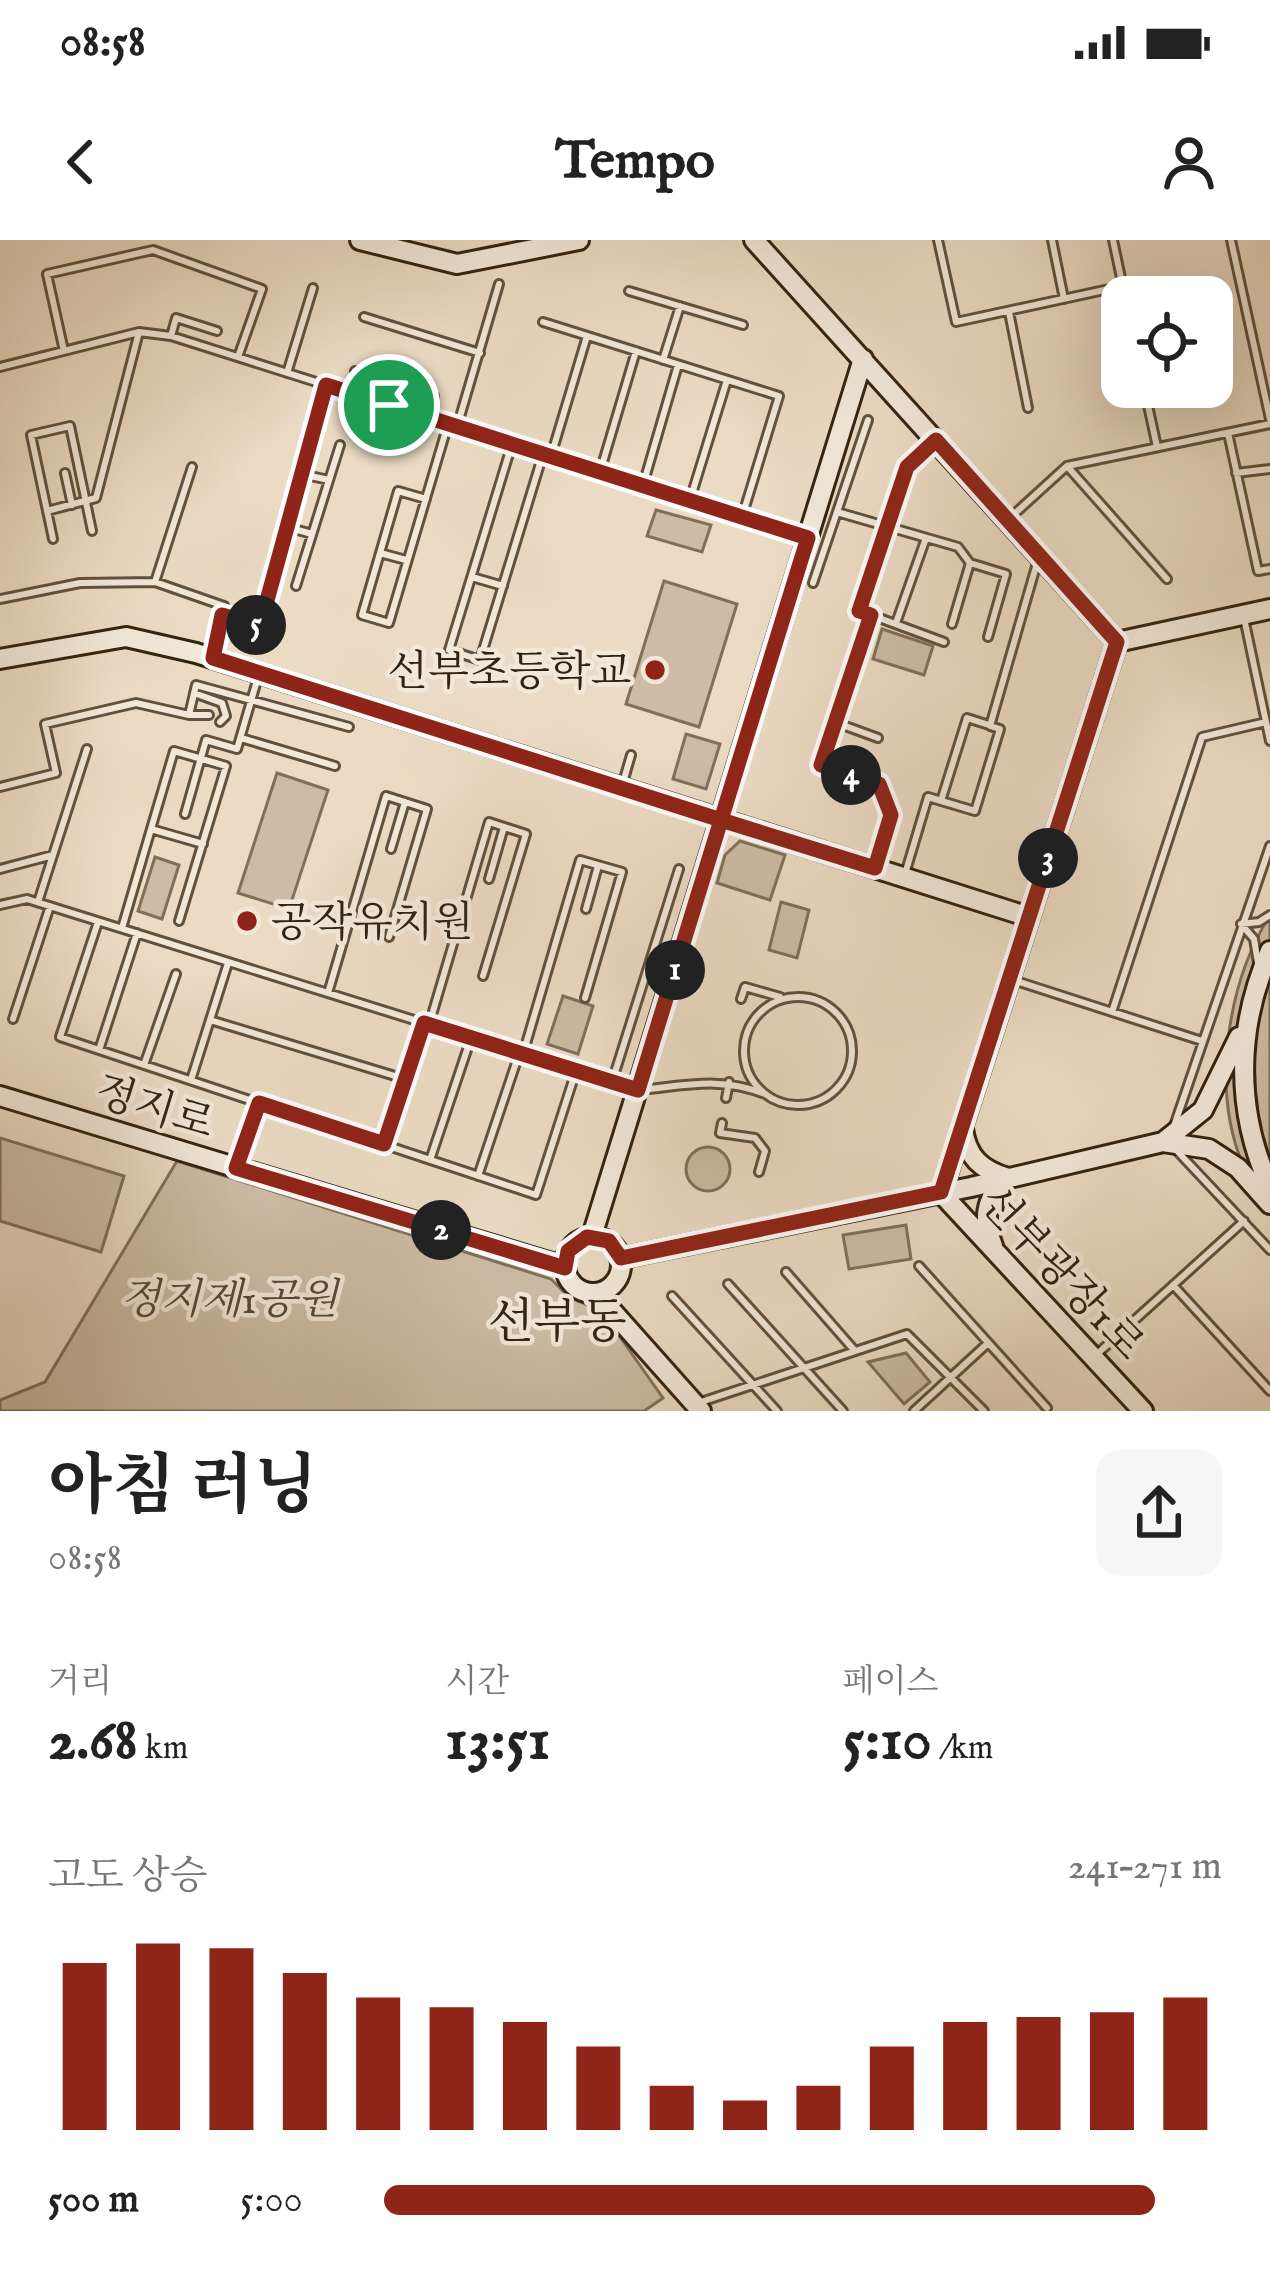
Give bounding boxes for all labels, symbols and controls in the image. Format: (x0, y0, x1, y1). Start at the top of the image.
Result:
text: 08:58 (60, 14, 146, 71)
text: Tempo (555, 128, 715, 197)
icon: back (48, 129, 114, 195)
icon: person (1156, 129, 1222, 195)
map controls (1101, 276, 1233, 408)
button: locate (1101, 276, 1233, 408)
pin (338, 354, 440, 456)
icon: arrive (356, 372, 422, 438)
pin: 5 (226, 595, 286, 655)
text: 5 (250, 604, 262, 646)
place label: 선부초등학교 (388, 647, 631, 700)
marker: 선부초등학교 (642, 657, 668, 683)
pin: 4 (821, 745, 881, 805)
text: 4 (843, 754, 859, 796)
pin: 3 (1018, 828, 1078, 888)
text: 3 (1042, 837, 1054, 879)
place label: 공작유치원 (271, 898, 474, 951)
marker: 공작유치원 (234, 908, 260, 934)
pin: 1 (645, 940, 705, 1000)
text: 1 (669, 949, 681, 991)
street label: 정지로 (88, 1066, 220, 1152)
street label: 선부광장1로 (967, 1176, 1154, 1372)
pin: 2 (411, 1200, 471, 1260)
text: 2 (433, 1209, 449, 1251)
park label: 정지제1공원 (120, 1275, 340, 1328)
district label: 선부동 (487, 1294, 627, 1354)
text: 아침 러닝 (48, 1447, 317, 1531)
button: share (1096, 1450, 1222, 1576)
text: 08:58 (48, 1534, 122, 1583)
text: 거리 (48, 1662, 112, 1704)
text: 시간 (445, 1662, 509, 1704)
text: 페이스 (843, 1662, 938, 1704)
text: 2.68 (48, 1704, 138, 1780)
text: 13:51 (445, 1704, 550, 1780)
text: 5:10 (843, 1704, 932, 1780)
text: km (138, 1728, 188, 1770)
text: /km (932, 1728, 993, 1770)
text: 241–271 m (1068, 1843, 1222, 1892)
text: 고도 상승 (48, 1853, 207, 1902)
text: 500 m (48, 2176, 139, 2225)
text: 5:00 (240, 2176, 303, 2225)

